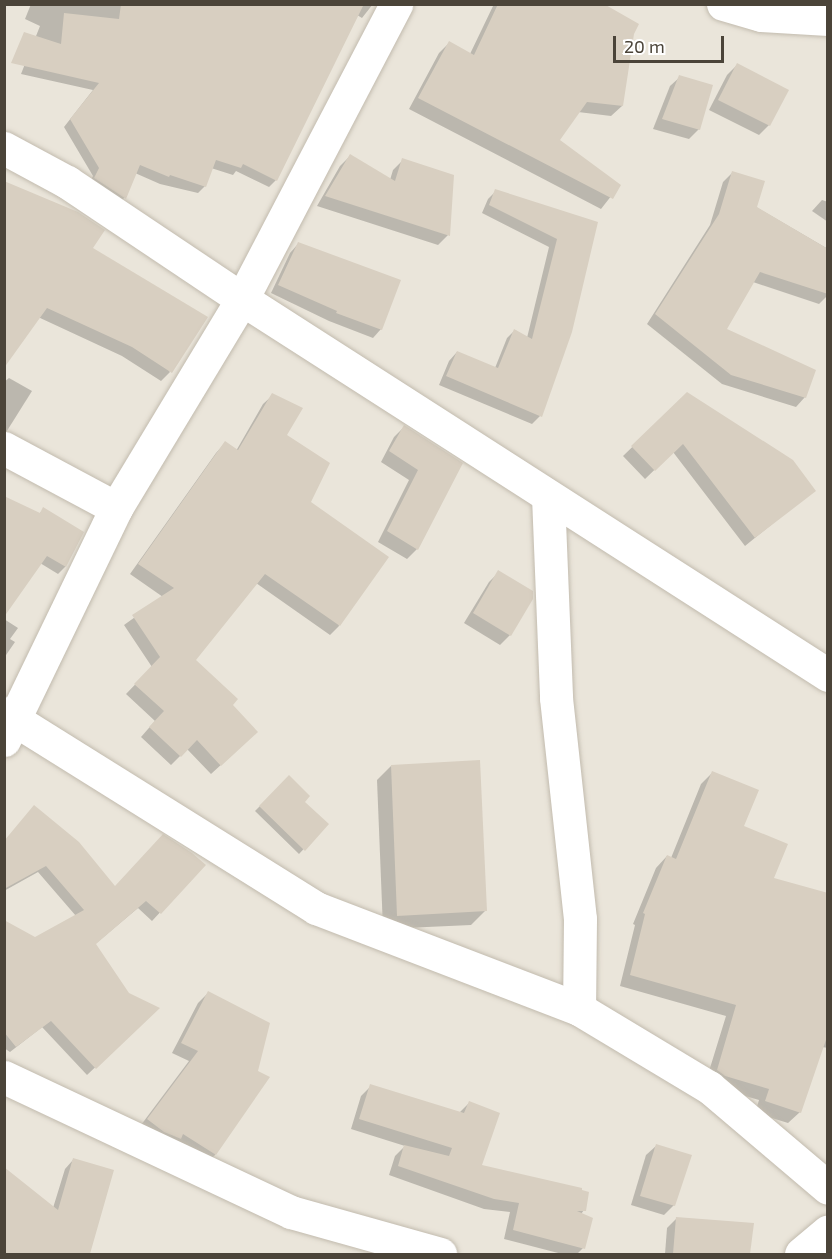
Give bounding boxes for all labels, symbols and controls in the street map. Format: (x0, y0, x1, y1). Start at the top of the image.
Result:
scale bar (616, 24, 727, 62)
text: 20 m (624, 35, 665, 57)

